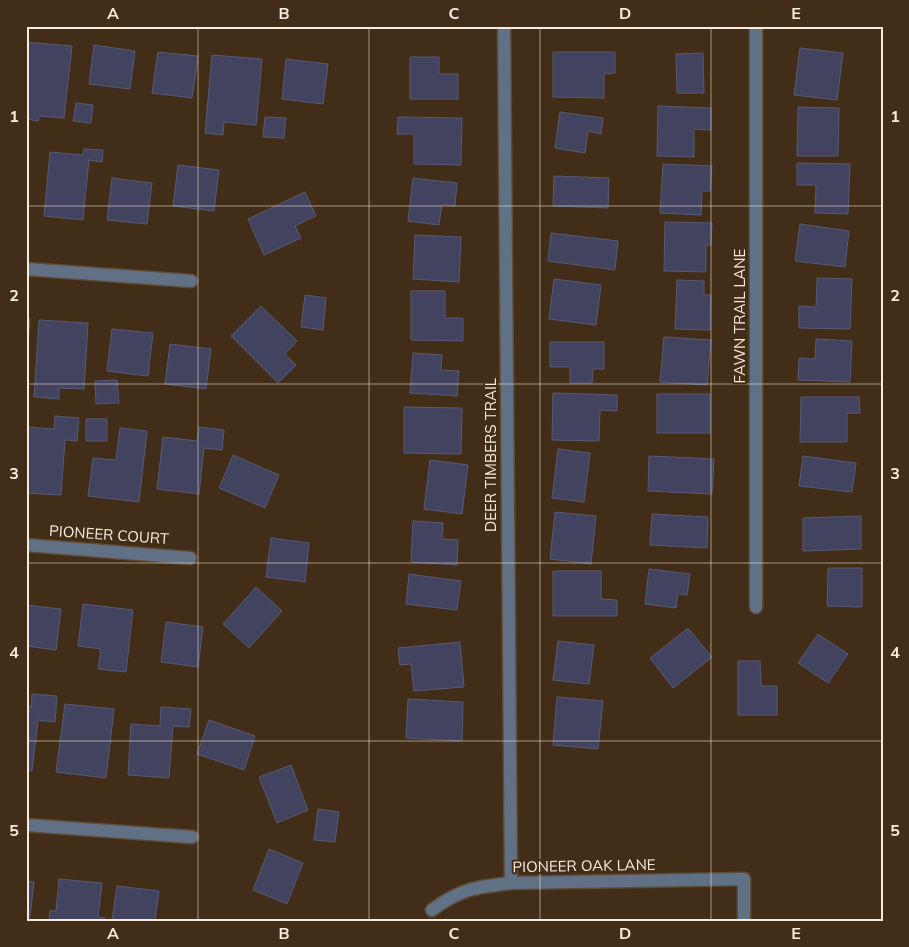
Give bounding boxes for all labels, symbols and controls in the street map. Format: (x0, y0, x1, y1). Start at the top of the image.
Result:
text: A (107, 3, 119, 23)
text: B (278, 3, 290, 23)
text: C (449, 3, 460, 23)
text: D (619, 3, 631, 23)
text: E (791, 3, 801, 23)
text: 1 (9, 106, 19, 126)
text: 1 (890, 106, 900, 126)
street label: FAWN TRAIL LANE (730, 248, 749, 383)
text: 2 (9, 285, 19, 305)
text: 2 (890, 285, 900, 305)
street label: DEER TIMBERS TRAIL (481, 378, 500, 532)
text: 3 (9, 463, 19, 483)
text: 3 (890, 463, 900, 483)
street label: PIONEER COURT (49, 521, 170, 548)
text: 4 (9, 642, 19, 662)
text: 4 (890, 642, 900, 662)
text: 5 (9, 820, 19, 840)
text: 5 (890, 820, 900, 840)
street label: PIONEER OAK LANE (512, 855, 656, 876)
text: A (107, 923, 119, 943)
text: B (278, 923, 290, 943)
text: C (449, 923, 460, 943)
text: D (619, 923, 631, 943)
text: E (791, 923, 801, 943)

